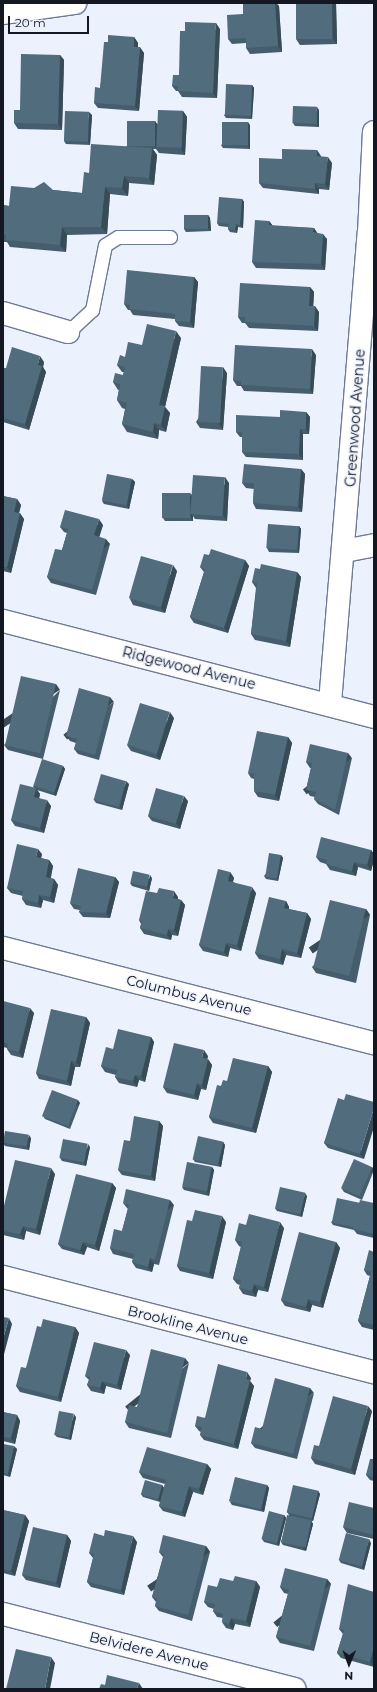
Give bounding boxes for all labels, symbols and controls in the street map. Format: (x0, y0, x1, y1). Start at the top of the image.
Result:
scale bar (10, 8, 91, 34)
text: 20 m (15, 15, 46, 30)
street label: Greenwood Avenue (342, 349, 368, 487)
street label: Ridgewood Avenue (121, 643, 257, 693)
street label: Columbus Avenue (125, 971, 253, 1019)
street label: Brookline Avenue (126, 1302, 250, 1348)
street label: Belvidere Avenue (88, 1628, 210, 1674)
north arrow (329, 1644, 369, 1684)
text: N (344, 1669, 353, 1683)

